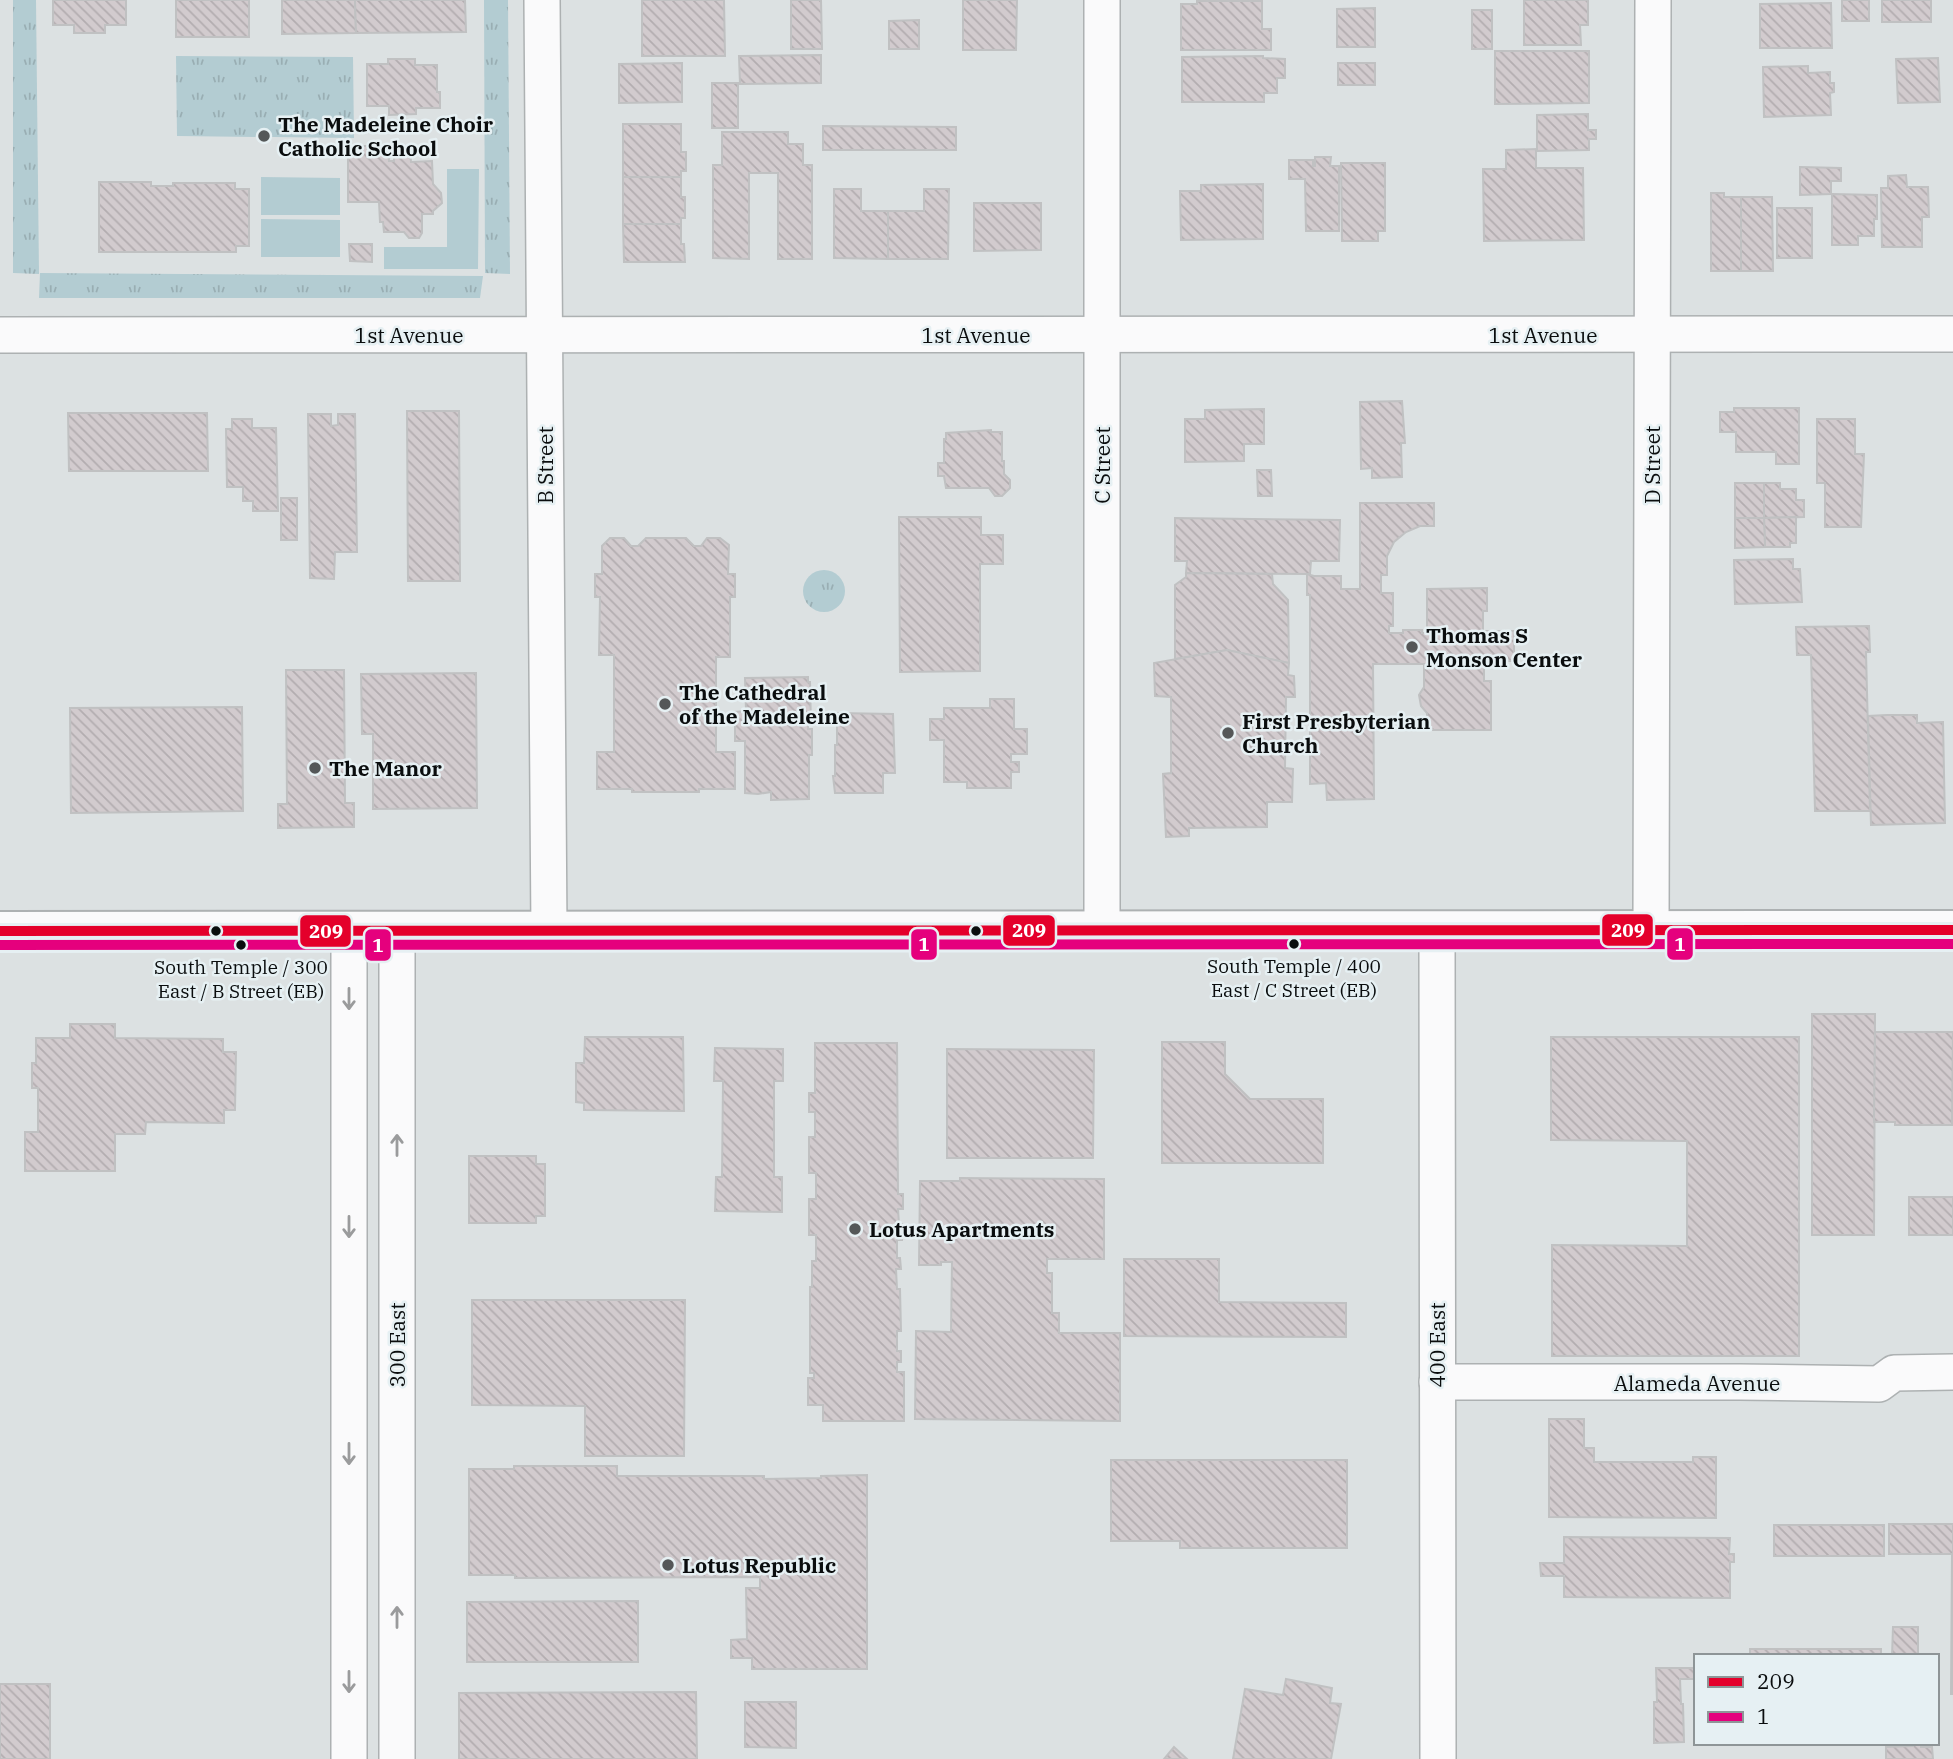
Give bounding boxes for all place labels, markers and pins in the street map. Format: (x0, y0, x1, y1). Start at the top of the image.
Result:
place label: The Madeleine Choir Catholic School (278, 110, 494, 162)
marker: The Madeleine Choir Catholic School (256, 128, 272, 144)
place label: Thomas S Monson Center (1426, 621, 1583, 673)
marker: Thomas S Monson Center (1404, 639, 1420, 655)
place label: The Cathedral of the Madeleine (679, 678, 850, 730)
marker: The Cathedral of the Madeleine (657, 696, 673, 712)
place label: First Presbyterian Church (1242, 707, 1430, 759)
marker: First Presbyterian Church (1220, 725, 1236, 741)
place label: The Manor (329, 754, 442, 782)
marker: The Manor (307, 760, 323, 776)
unlabelled marker (209, 924, 223, 938)
unlabelled marker (969, 924, 983, 938)
marker: South Temple / 400 East / C Street (EB) (1287, 937, 1301, 951)
marker: South Temple / 300 East / B Street (EB) (234, 938, 248, 952)
place label: South Temple / 400 East / C Street (EB) (1207, 954, 1381, 1002)
place label: South Temple / 300 East / B Street (EB) (154, 955, 328, 1003)
place label: Lotus Apartments (869, 1215, 1054, 1243)
marker: Lotus Apartments (847, 1221, 863, 1237)
place label: Lotus Republic (682, 1551, 836, 1579)
marker: Lotus Republic (660, 1557, 676, 1573)

